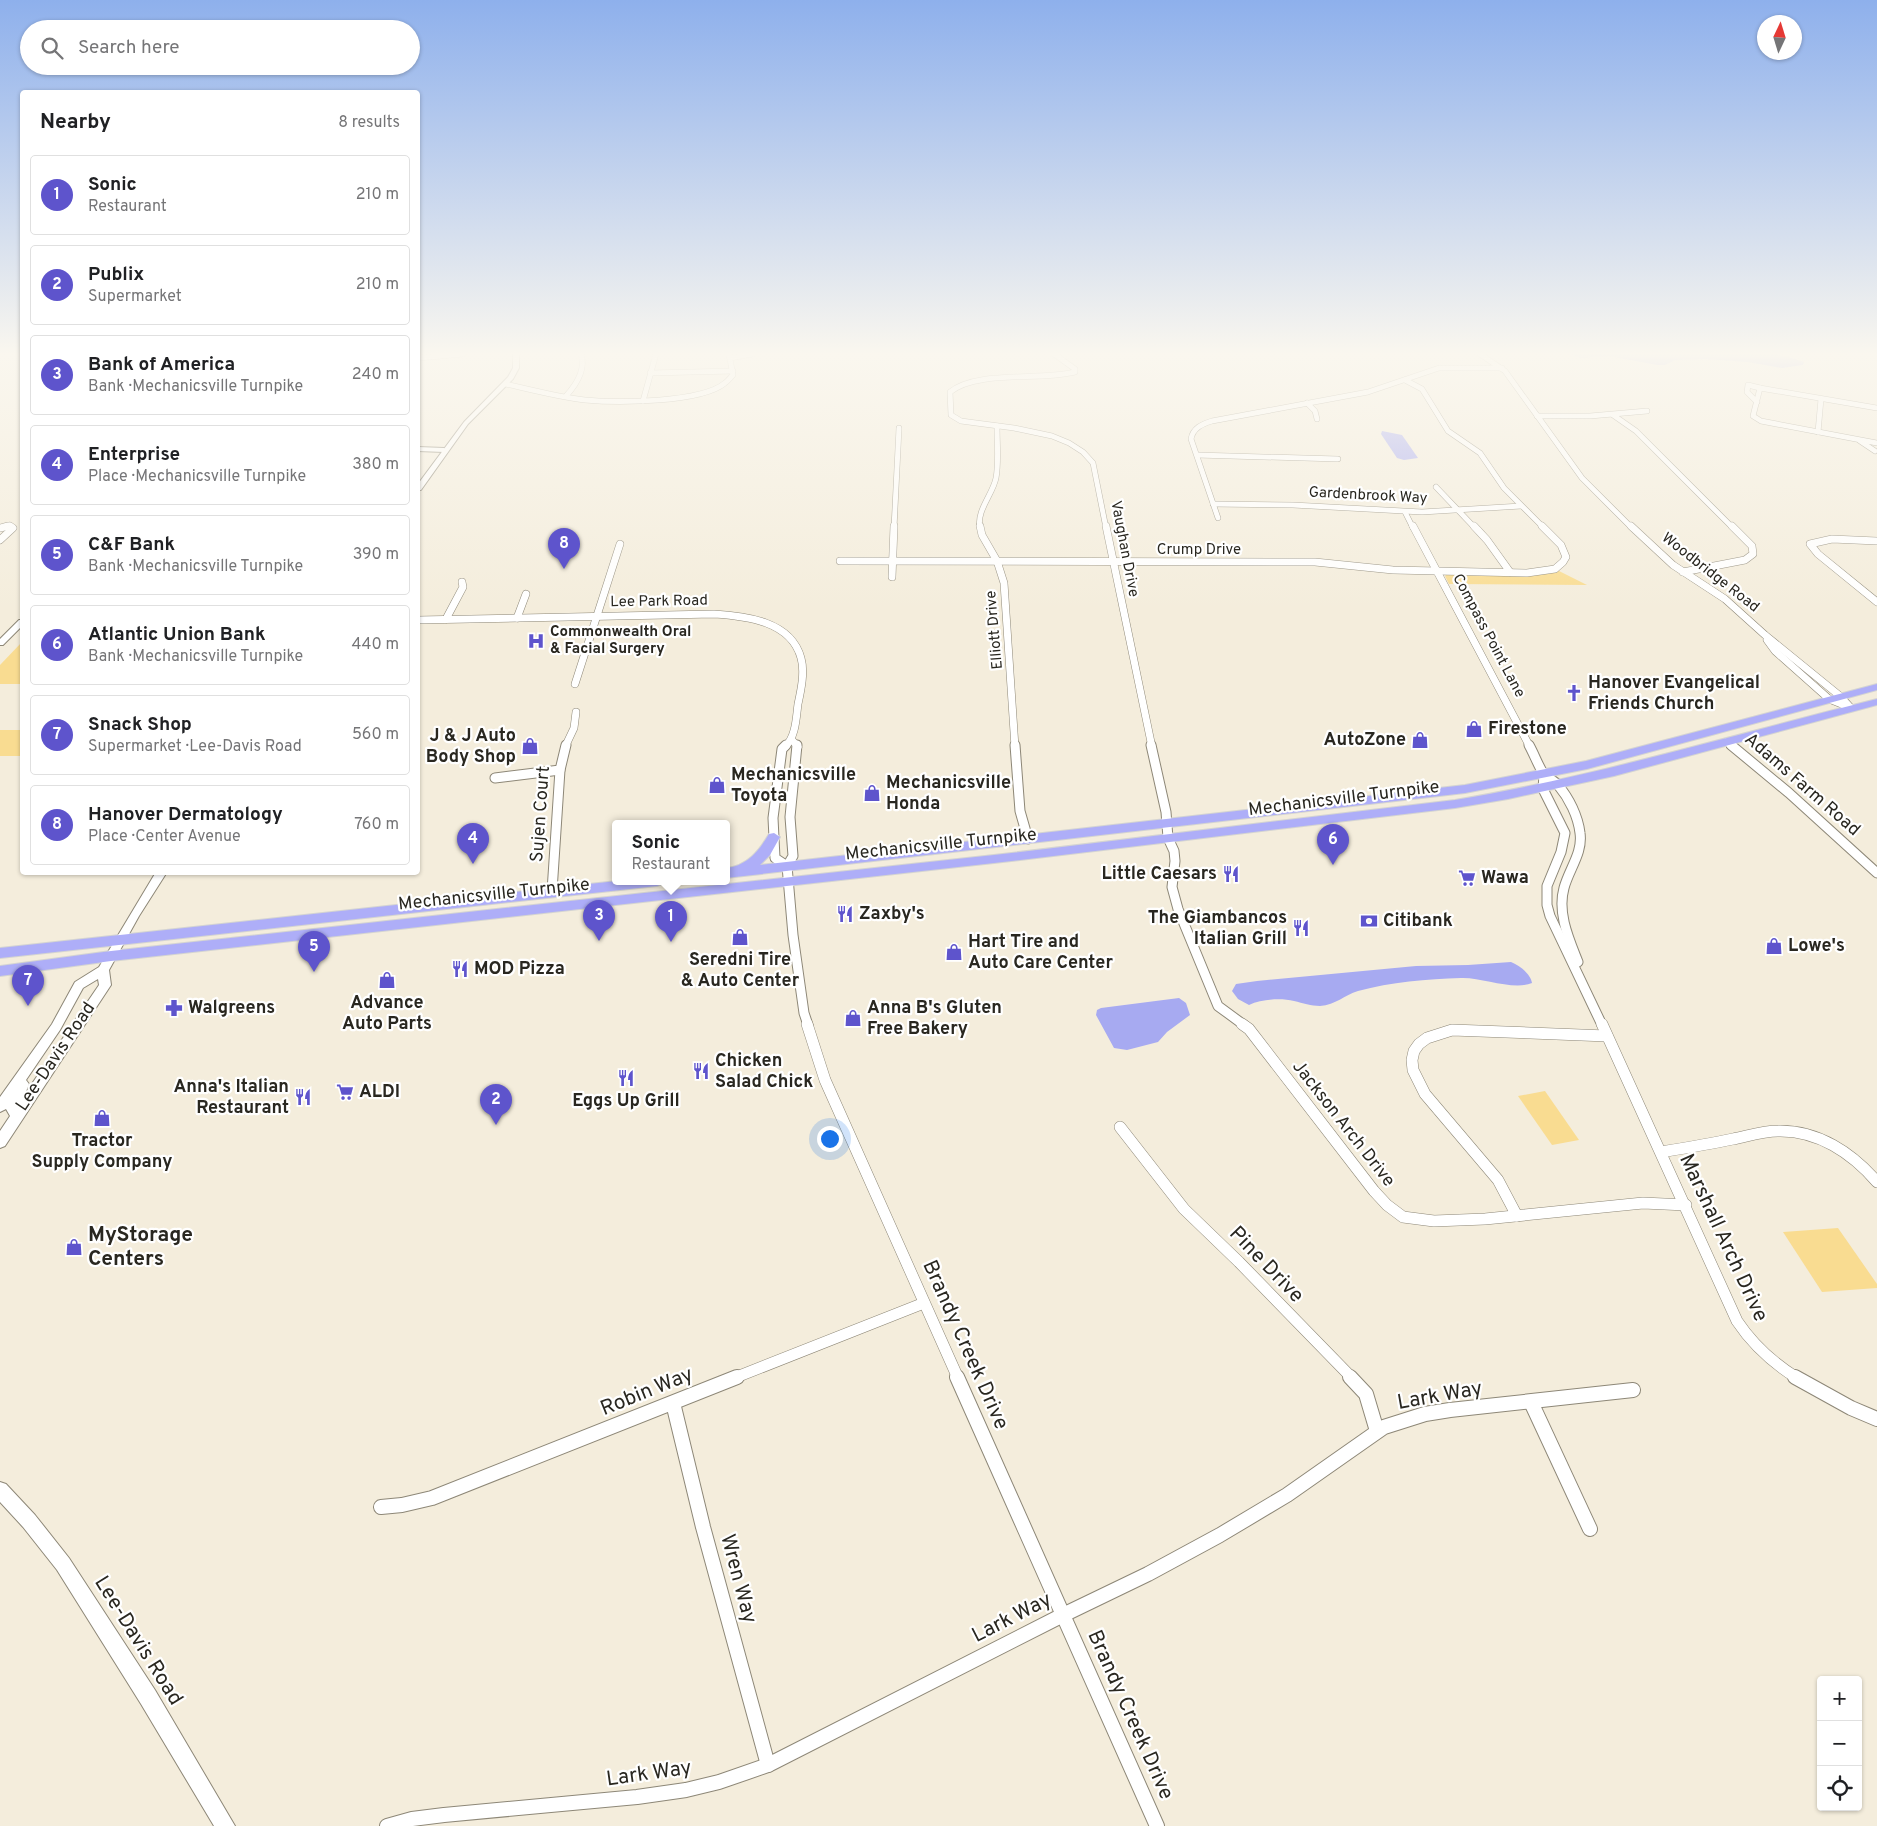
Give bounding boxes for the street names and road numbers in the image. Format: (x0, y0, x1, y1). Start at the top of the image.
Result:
street label: Gardenbrook Way (1308, 483, 1428, 509)
street label: Vaughan Drive (1105, 499, 1143, 599)
street label: Woodbridge Road (1657, 529, 1763, 617)
street label: Crump Drive (1157, 541, 1241, 560)
street label: Compass Point Lane (1447, 571, 1529, 701)
street label: Elliott Drive (982, 590, 1008, 670)
street label: Lee Park Road (610, 592, 708, 612)
street label: Adams Farm Road (1739, 728, 1865, 842)
street label: Sujen Court (526, 765, 556, 863)
street label: Mechanicsville Turnpike (1247, 776, 1441, 822)
street label: Mechanicsville Turnpike (844, 824, 1038, 866)
street label: Mechanicsville Turnpike (397, 874, 591, 916)
street label: Lee-Davis Road (11, 998, 101, 1116)
street label: Jackson Arch Drive (1286, 1056, 1400, 1192)
street label: Marshall Arch Drive (1672, 1150, 1774, 1326)
street label: Pine Drive (1223, 1221, 1309, 1309)
street label: Brandy Creek Drive (915, 1256, 1015, 1434)
street label: Robin Way (597, 1361, 697, 1423)
street label: Lark Way (1395, 1375, 1485, 1417)
street label: Wren Way (713, 1531, 763, 1627)
street label: Lee-Davis Road (87, 1571, 189, 1711)
street label: Lark Way (968, 1586, 1056, 1650)
street label: Brandy Creek Drive (1080, 1626, 1180, 1804)
street label: Lark Way (605, 1755, 693, 1793)

